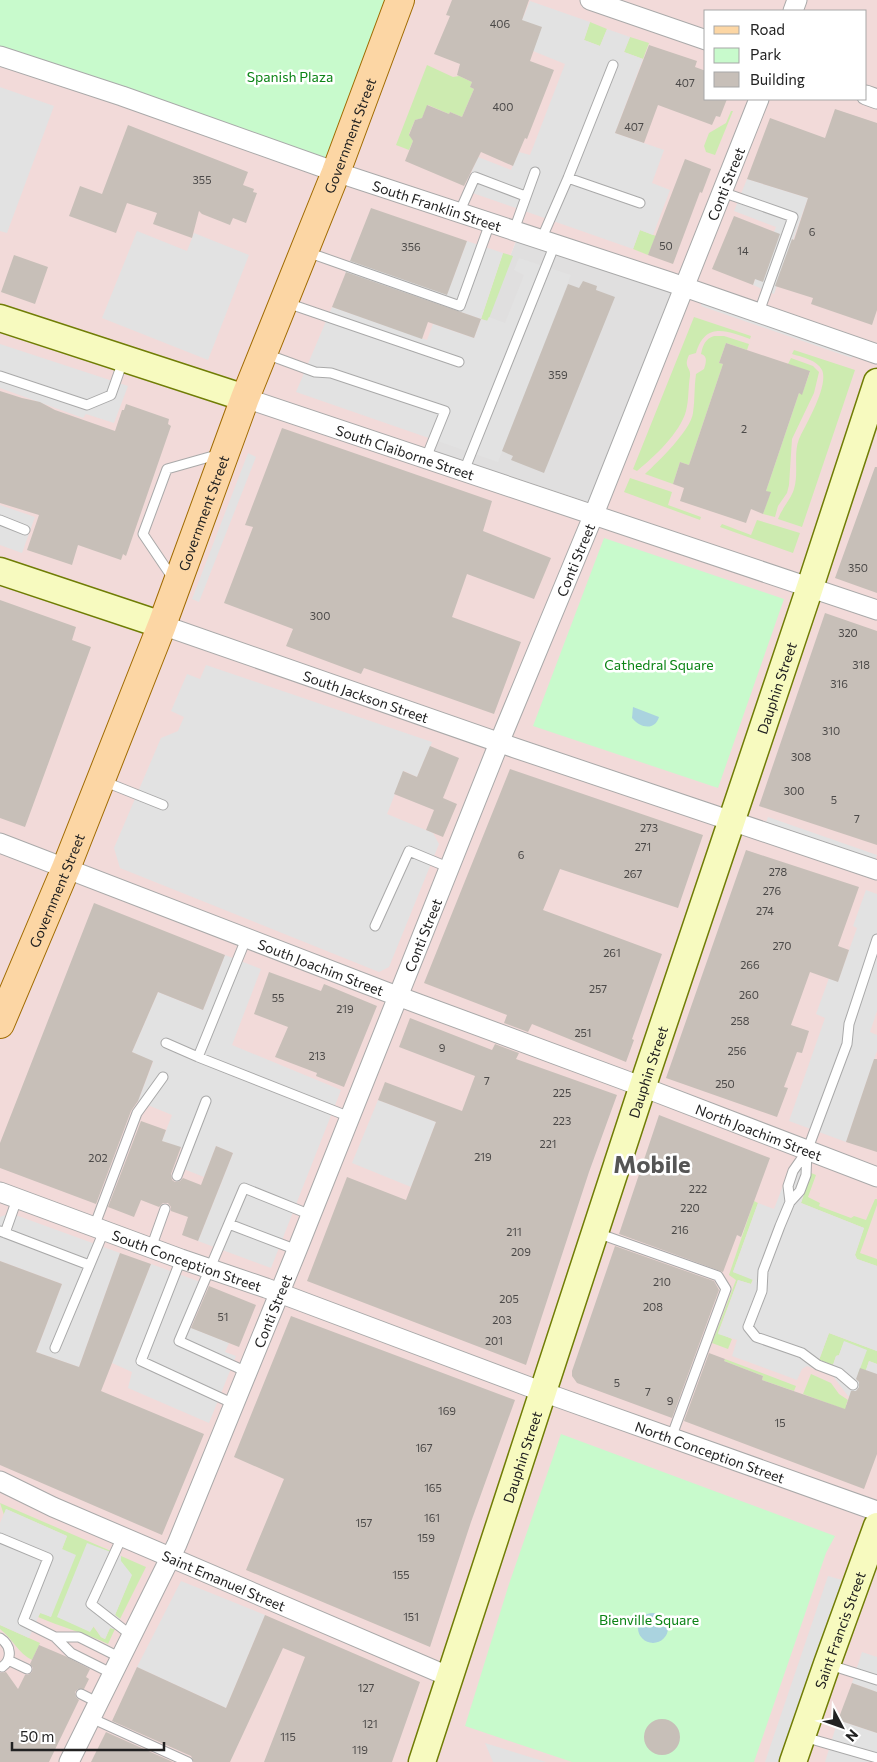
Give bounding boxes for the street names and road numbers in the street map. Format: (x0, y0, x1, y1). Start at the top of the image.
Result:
street label: Government Street (320, 75, 379, 196)
street label: Conti Street (703, 144, 748, 223)
street label: South Franklin Street (371, 176, 504, 235)
street label: South Claiborne Street (334, 421, 477, 483)
street label: Government Street (174, 452, 232, 573)
street label: Conti Street (552, 520, 598, 599)
street label: Dauphin Street (753, 640, 800, 736)
street label: South Jackson Street (301, 666, 431, 726)
street label: Government Street (25, 831, 87, 950)
street label: Conti Street (400, 895, 445, 974)
street label: South Joachim Street (256, 935, 387, 999)
street label: Dauphin Street (624, 1024, 671, 1120)
street label: North Joachim Street (693, 1100, 825, 1164)
street label: South Conception Street (110, 1226, 264, 1294)
street label: Conti Street (250, 1272, 295, 1350)
street label: Dauphin Street (499, 1408, 545, 1505)
street label: North Conception Street (633, 1417, 787, 1486)
street label: Saint Emanuel Street (160, 1546, 288, 1614)
street label: Saint Francis Street (811, 1569, 868, 1691)

